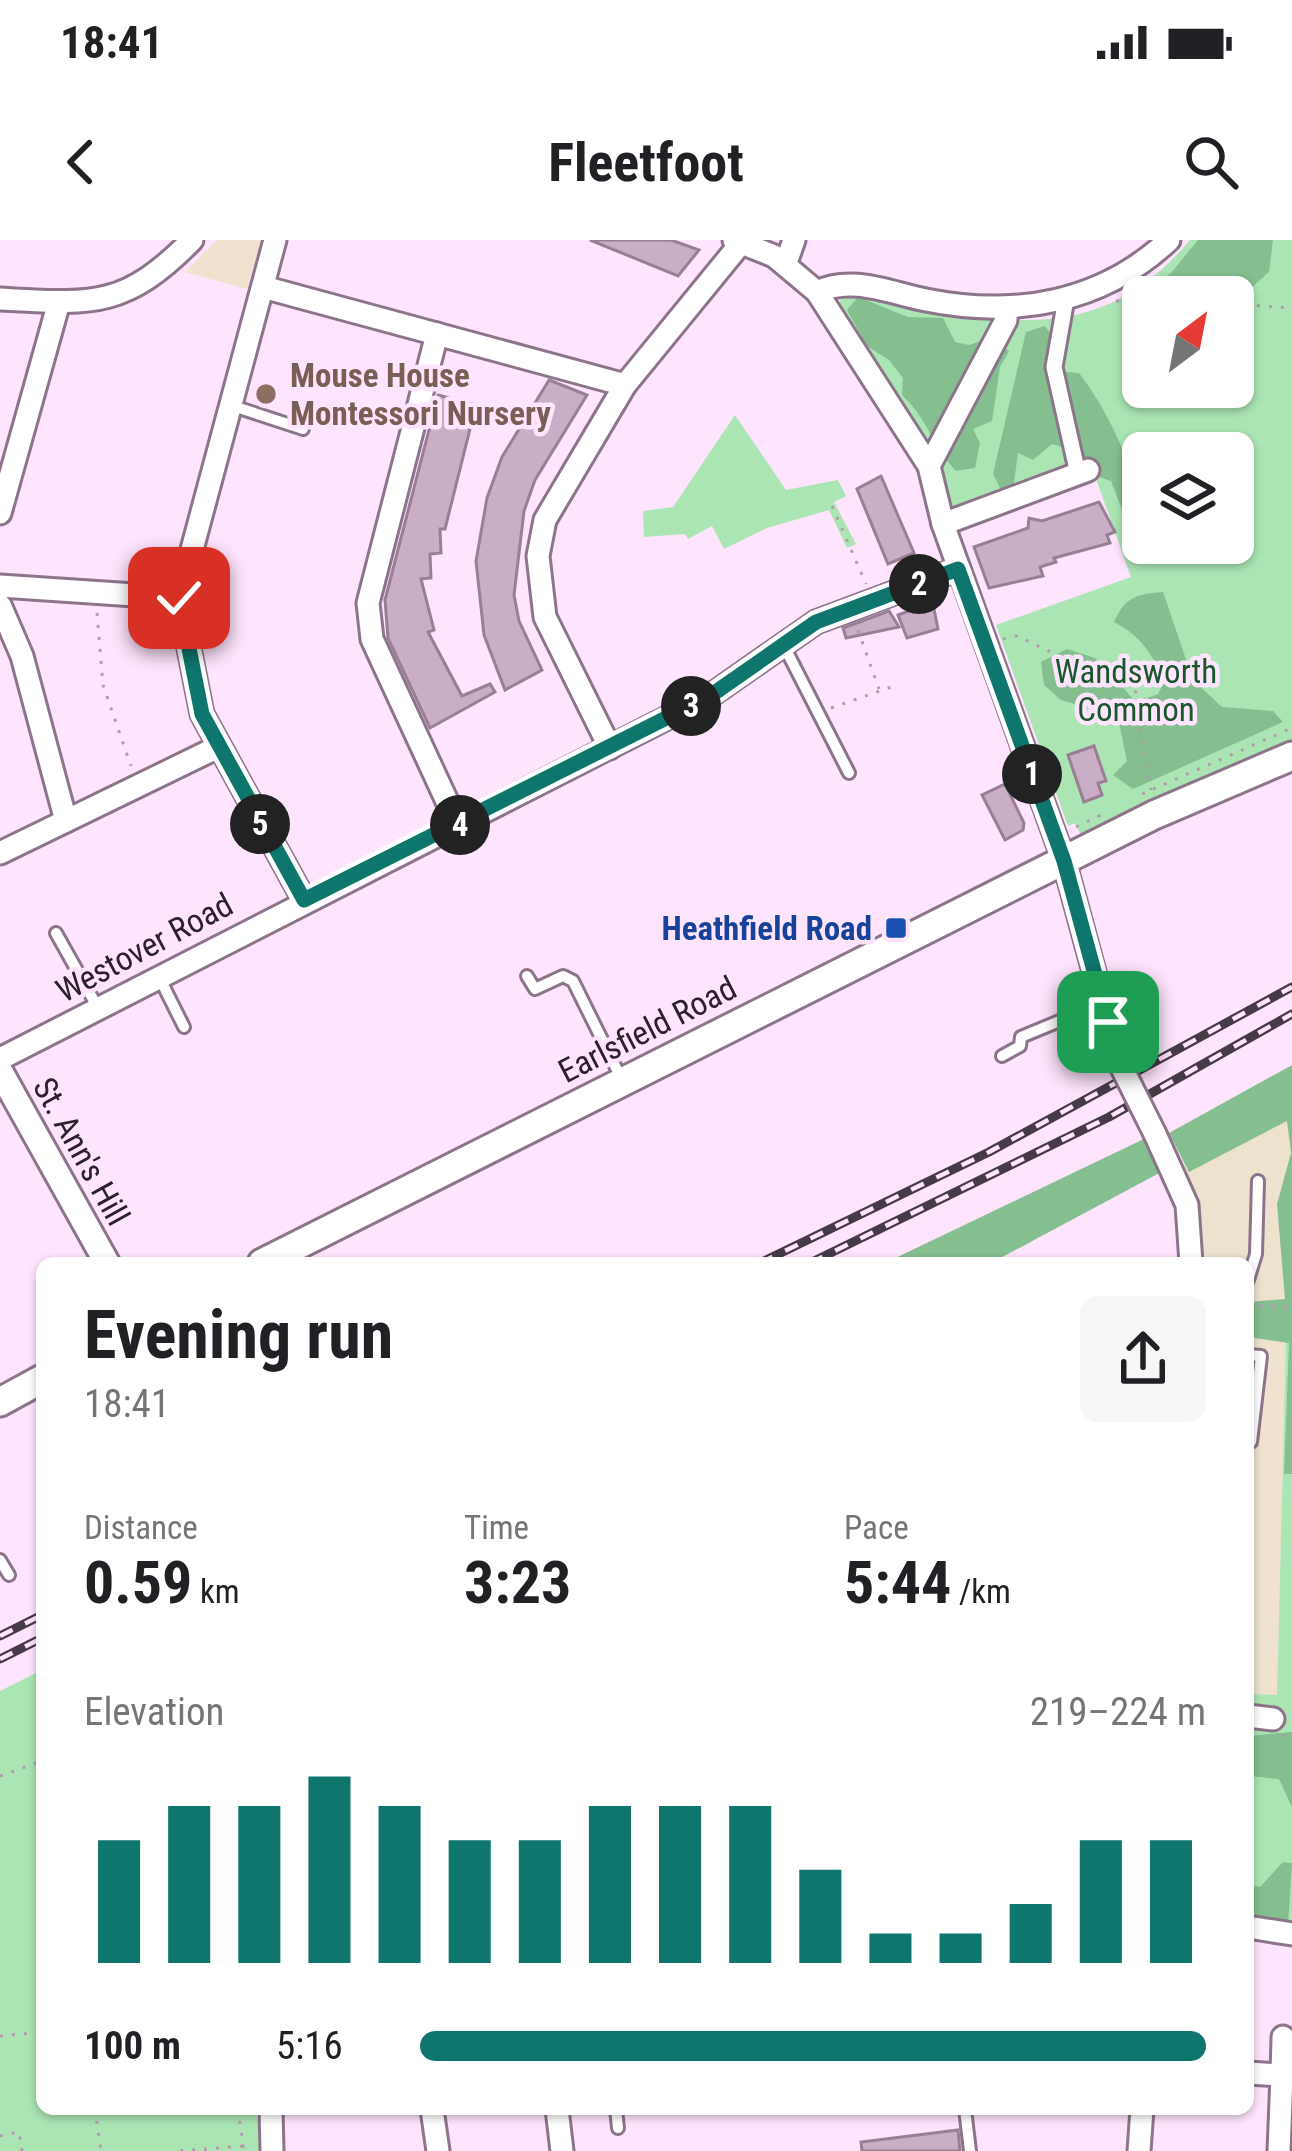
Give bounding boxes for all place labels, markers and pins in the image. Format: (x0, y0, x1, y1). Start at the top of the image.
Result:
place label: Mouse House Montessori Nursery (290, 356, 551, 433)
marker: Mouse House Montessori Nursery (253, 381, 279, 407)
pin (128, 547, 230, 649)
pin: 2 (889, 554, 949, 614)
pin: 3 (661, 676, 721, 736)
pin: 1 (1002, 744, 1062, 804)
pin: 5 (230, 794, 290, 854)
pin: 4 (430, 795, 490, 855)
place label: Heathfield Road (661, 909, 872, 948)
marker: Heathfield Road (883, 915, 909, 941)
pin (1057, 971, 1159, 1073)

